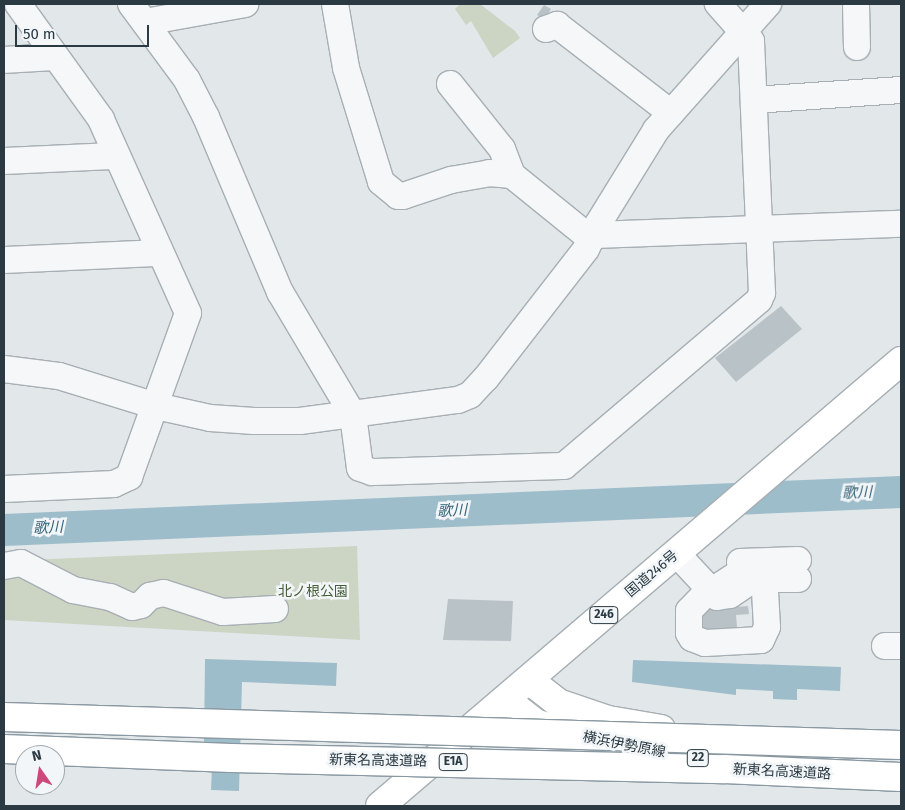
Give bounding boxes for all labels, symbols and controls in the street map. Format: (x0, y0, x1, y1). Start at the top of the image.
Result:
scale bar (18, 15, 151, 47)
text: 50 m (23, 25, 56, 43)
water label: 歌川 (842, 483, 872, 503)
water label: 歌川 (437, 501, 467, 521)
water label: 歌川 (33, 518, 63, 538)
street label: 国道246号 (622, 547, 682, 601)
park label: 北ノ根公園 (278, 584, 348, 600)
road number: 246 (589, 606, 619, 624)
street label: 横浜伊勢原線 (581, 729, 667, 761)
north arrow (15, 745, 65, 795)
text: N (30, 747, 43, 765)
road number: 22 (687, 748, 709, 768)
street label: 新東名高速道路 (329, 752, 427, 770)
road number: E1A (438, 752, 468, 772)
street label: 新東名高速道路 (733, 761, 831, 783)

